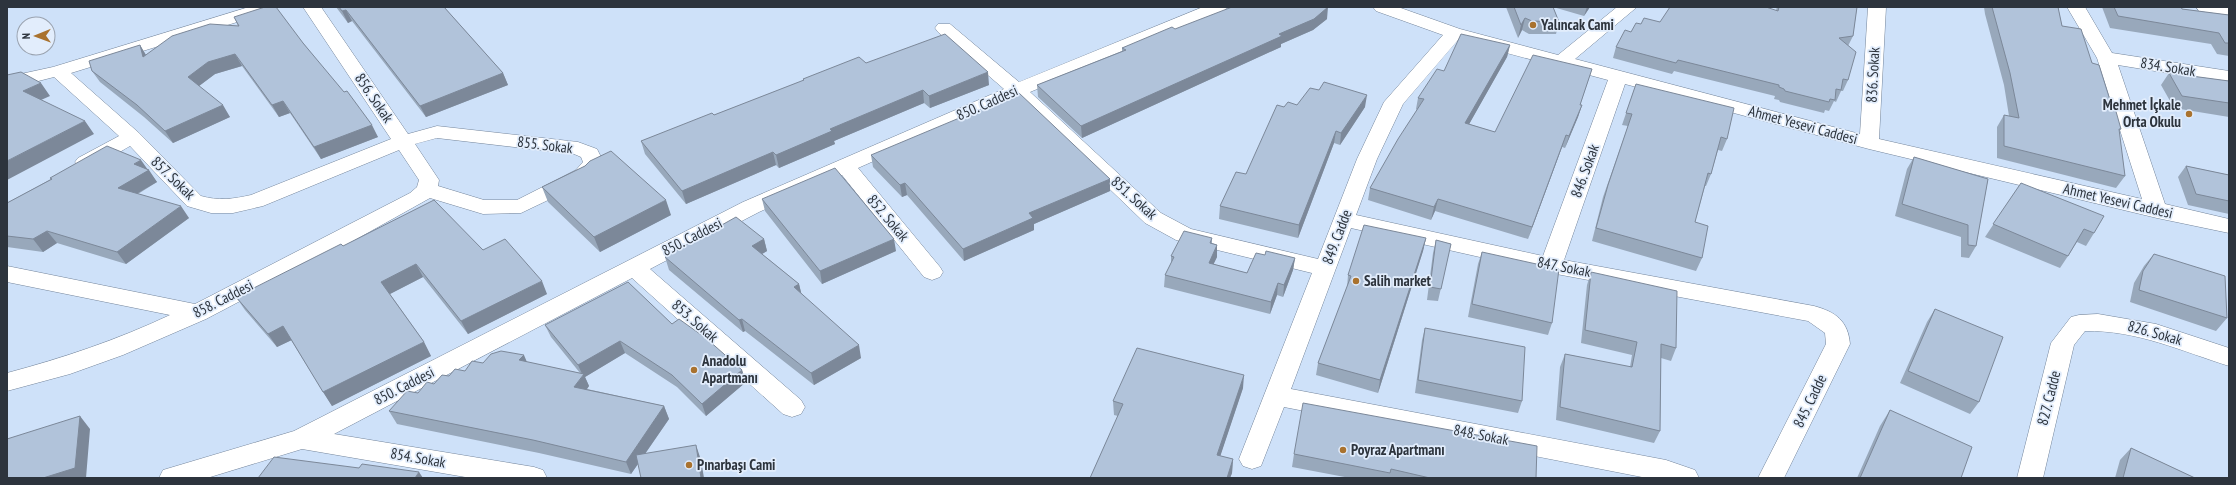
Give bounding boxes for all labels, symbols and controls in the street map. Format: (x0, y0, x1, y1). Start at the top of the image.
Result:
place label: Yalıncak Cami (1540, 15, 1614, 34)
north arrow (16, 16, 56, 56)
marker: Yalıncak Cami (1528, 20, 1538, 30)
text: N (19, 33, 33, 39)
street label: 836. Sokak (1862, 47, 1883, 103)
street label: 834. Sokak (2139, 53, 2197, 80)
street label: 856. Sokak (351, 69, 398, 126)
street label: 850. Caddesi (953, 81, 1020, 125)
place label: Mehmet İçkale Orta Okulu (2103, 95, 2181, 131)
street label: Ahmet Yesevi Caddesi (1747, 101, 1860, 148)
marker: Mehmet İçkale Orta Okulu (2184, 109, 2194, 119)
street label: 855. Sokak (516, 132, 574, 157)
street label: 846. Sokak (1566, 141, 1603, 200)
street label: 857. Sokak (147, 152, 200, 203)
street label: 851. Sokak (1107, 172, 1162, 223)
street label: Ahmet Yesevi Caddesi (2061, 179, 2175, 222)
street label: 852. Sokak (863, 190, 914, 245)
street label: 849. Cadde (1317, 207, 1356, 267)
street label: 850. Caddesi (658, 213, 725, 260)
street label: 847. Sokak (1536, 252, 1593, 281)
place label: Salih market (1364, 271, 1432, 290)
street label: 858. Caddesi (189, 275, 256, 322)
marker: Salih market (1351, 276, 1361, 286)
street label: 853. Sokak (668, 295, 723, 346)
street label: 826. Sokak (2126, 316, 2185, 349)
place label: Anadolu Apartmanı (701, 351, 758, 387)
street label: 850. Caddesi (370, 362, 437, 409)
marker: Anadolu Apartmanı (689, 365, 699, 375)
street label: 827. Cadde (2033, 369, 2064, 427)
street label: 845. Cadde (1789, 371, 1831, 431)
street label: 848. Sokak (1452, 420, 1510, 449)
place label: Poyraz Apartmanı (1351, 440, 1445, 459)
street label: 854. Sokak (389, 443, 447, 472)
marker: Poyraz Apartmanı (1338, 445, 1348, 455)
place label: Pınarbaşı Cami (697, 455, 775, 474)
marker: Pınarbaşı Cami (684, 460, 694, 470)

